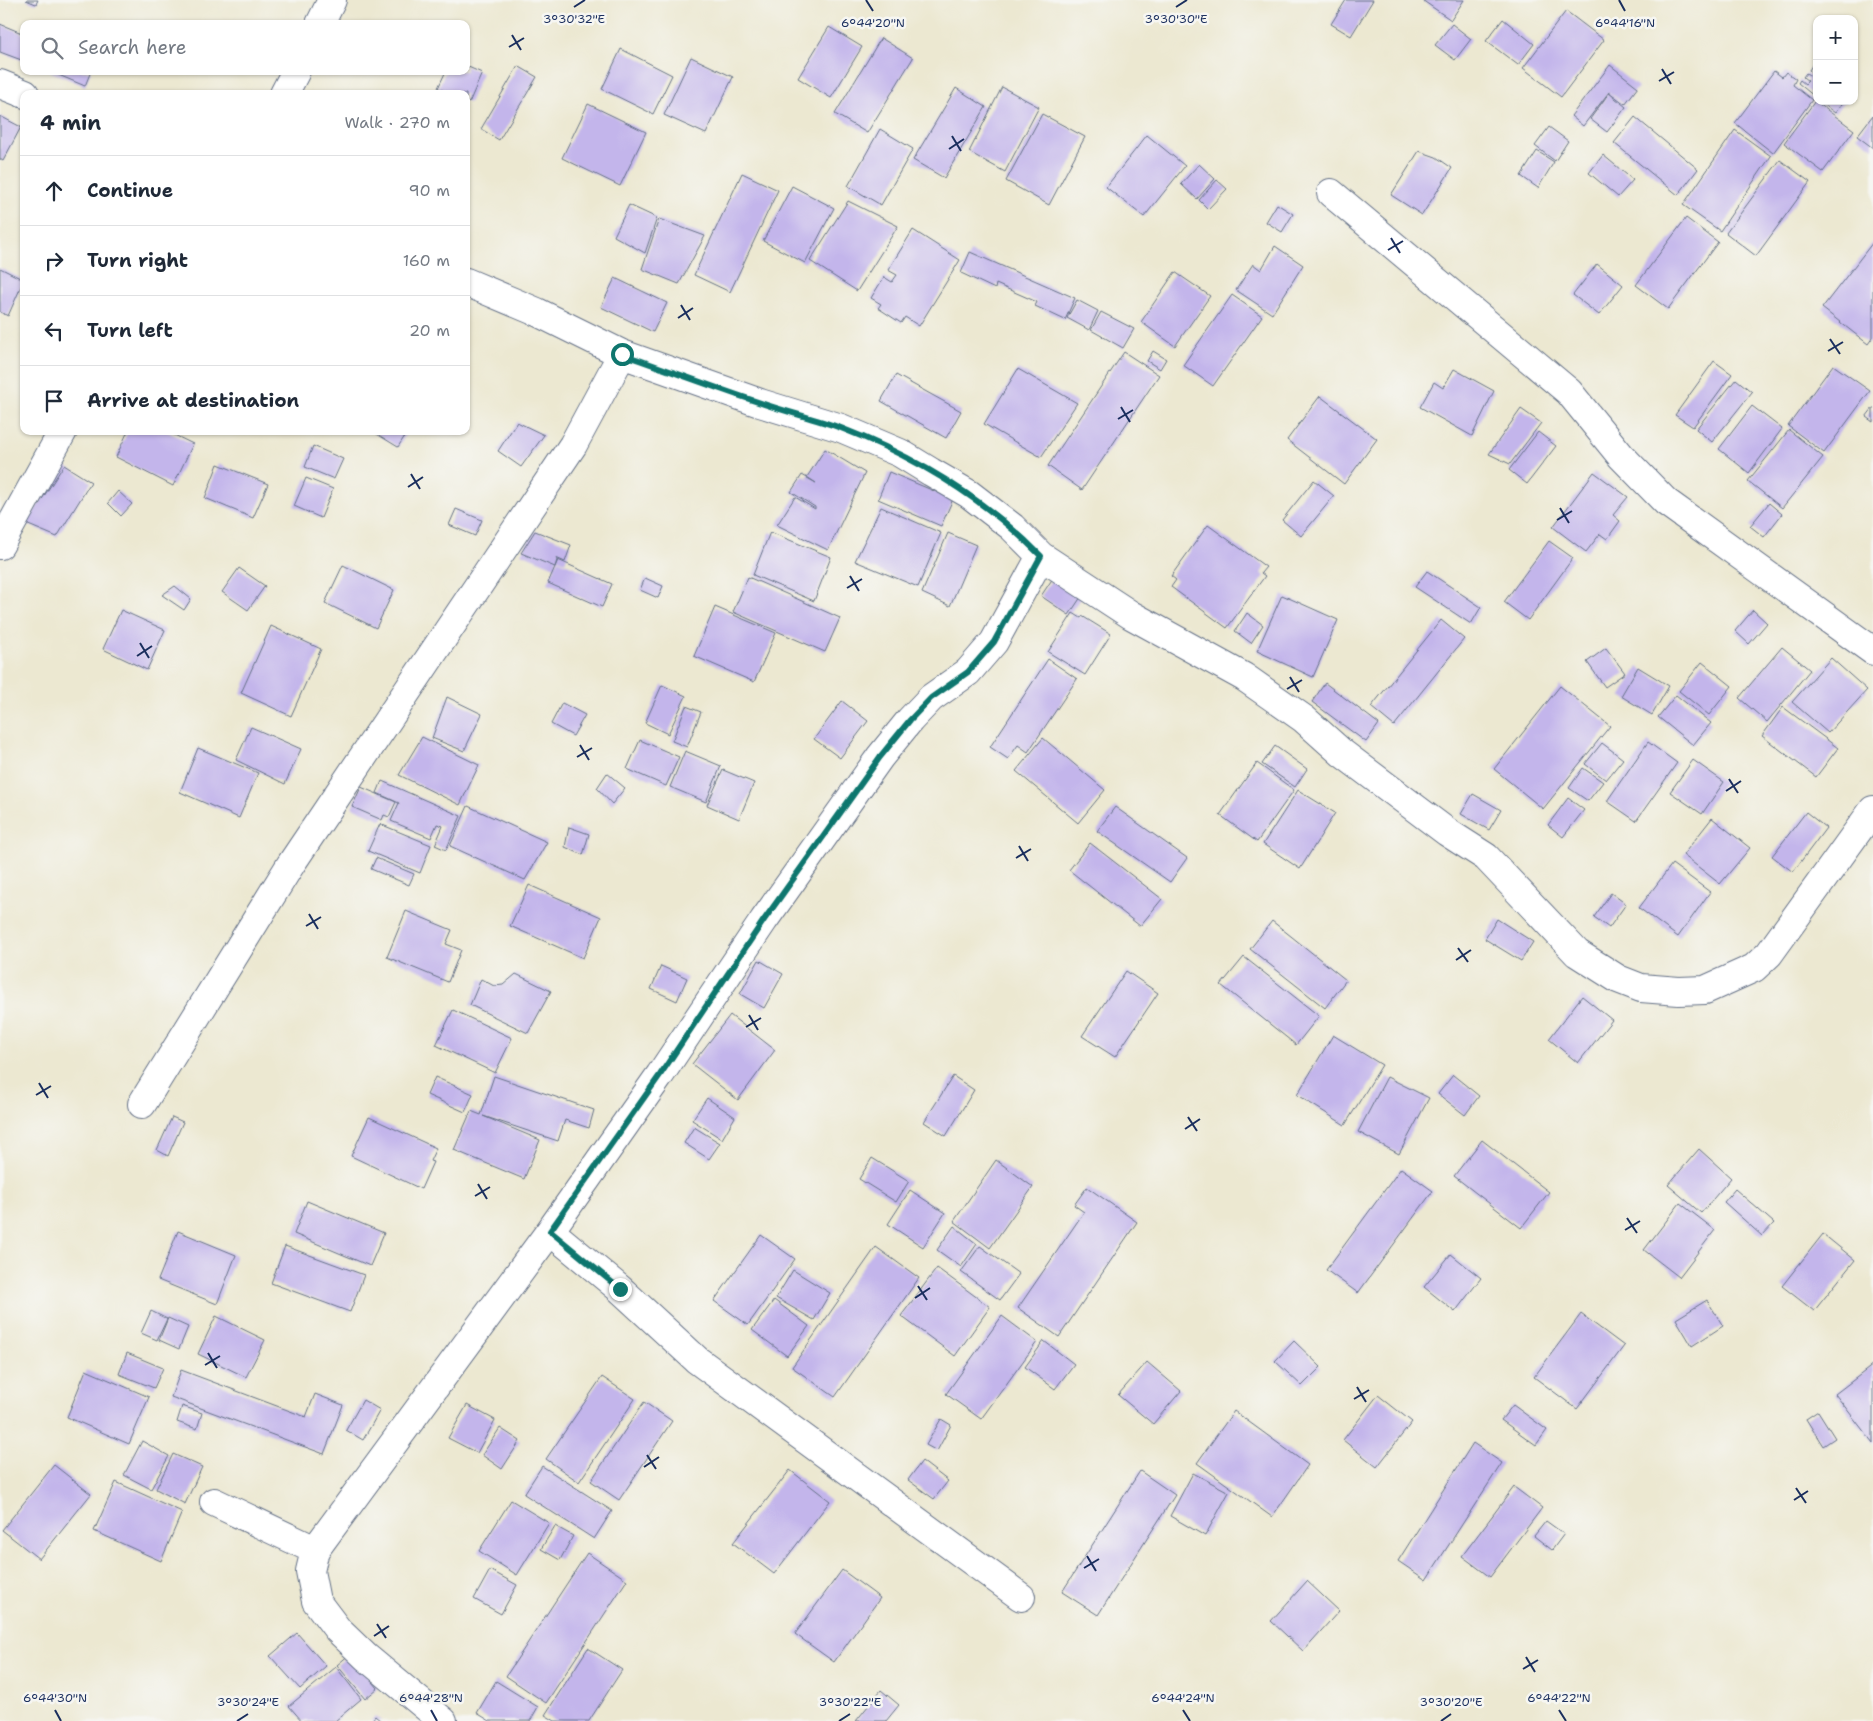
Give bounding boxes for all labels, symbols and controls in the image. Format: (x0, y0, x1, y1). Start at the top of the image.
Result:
text: 3°30'32"E (543, 11, 605, 27)
text: 3°30'30"E (1144, 11, 1208, 27)
text: 6°44'20"N (841, 15, 905, 31)
text: 6°44'16"N (1595, 15, 1655, 31)
map controls (1813, 15, 1858, 105)
button: + (1813, 15, 1858, 60)
search box (20, 20, 470, 75)
icon: search (38, 34, 66, 62)
text: Search here (78, 35, 187, 60)
button: − (1813, 60, 1858, 105)
text: 4 min (40, 109, 101, 137)
text: Walk · 270 m (345, 112, 450, 133)
icon: ahead (40, 177, 68, 205)
text: Continue (87, 178, 173, 203)
text: 90 m (409, 180, 450, 201)
icon: right (40, 247, 68, 275)
text: Turn right (87, 248, 188, 273)
text: 160 m (403, 250, 450, 271)
icon: left (40, 317, 68, 345)
text: Turn left (87, 318, 173, 343)
text: 20 m (409, 320, 450, 341)
route start (611, 343, 634, 366)
icon: arrive (40, 387, 68, 415)
text: Arrive at destination (87, 388, 299, 413)
route end (609, 1278, 632, 1301)
text: 6°44'30"N (23, 1690, 87, 1706)
text: 6°44'28"N (399, 1690, 463, 1706)
text: 6°44'24"N (1151, 1690, 1215, 1706)
text: 6°44'22"N (1527, 1690, 1591, 1706)
text: 3°30'24"E (217, 1694, 279, 1710)
text: 3°30'22"E (819, 1694, 881, 1710)
text: 3°30'20"E (1420, 1694, 1482, 1710)

